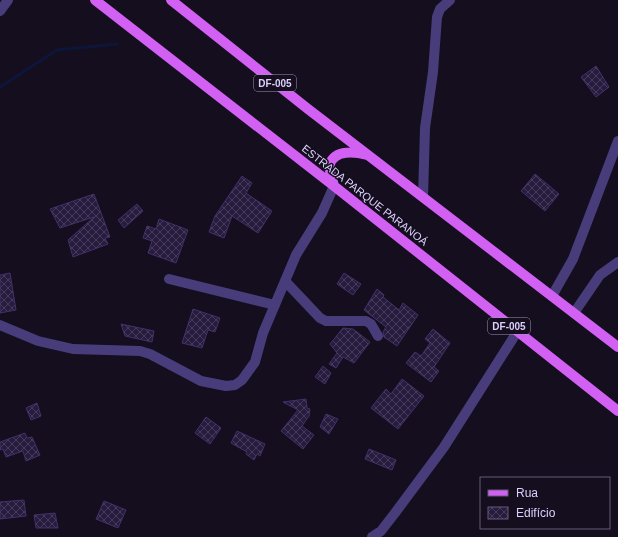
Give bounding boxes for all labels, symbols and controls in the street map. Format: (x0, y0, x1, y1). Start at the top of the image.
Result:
road number: DF-005 (254, 75, 296, 91)
street label: ESTRADA PARQUE PARANOÁ (300, 142, 431, 248)
road number: DF-005 (488, 318, 530, 334)
legend (480, 477, 610, 529)
text: Rua (516, 486, 538, 500)
text: Edifício (516, 506, 556, 520)

